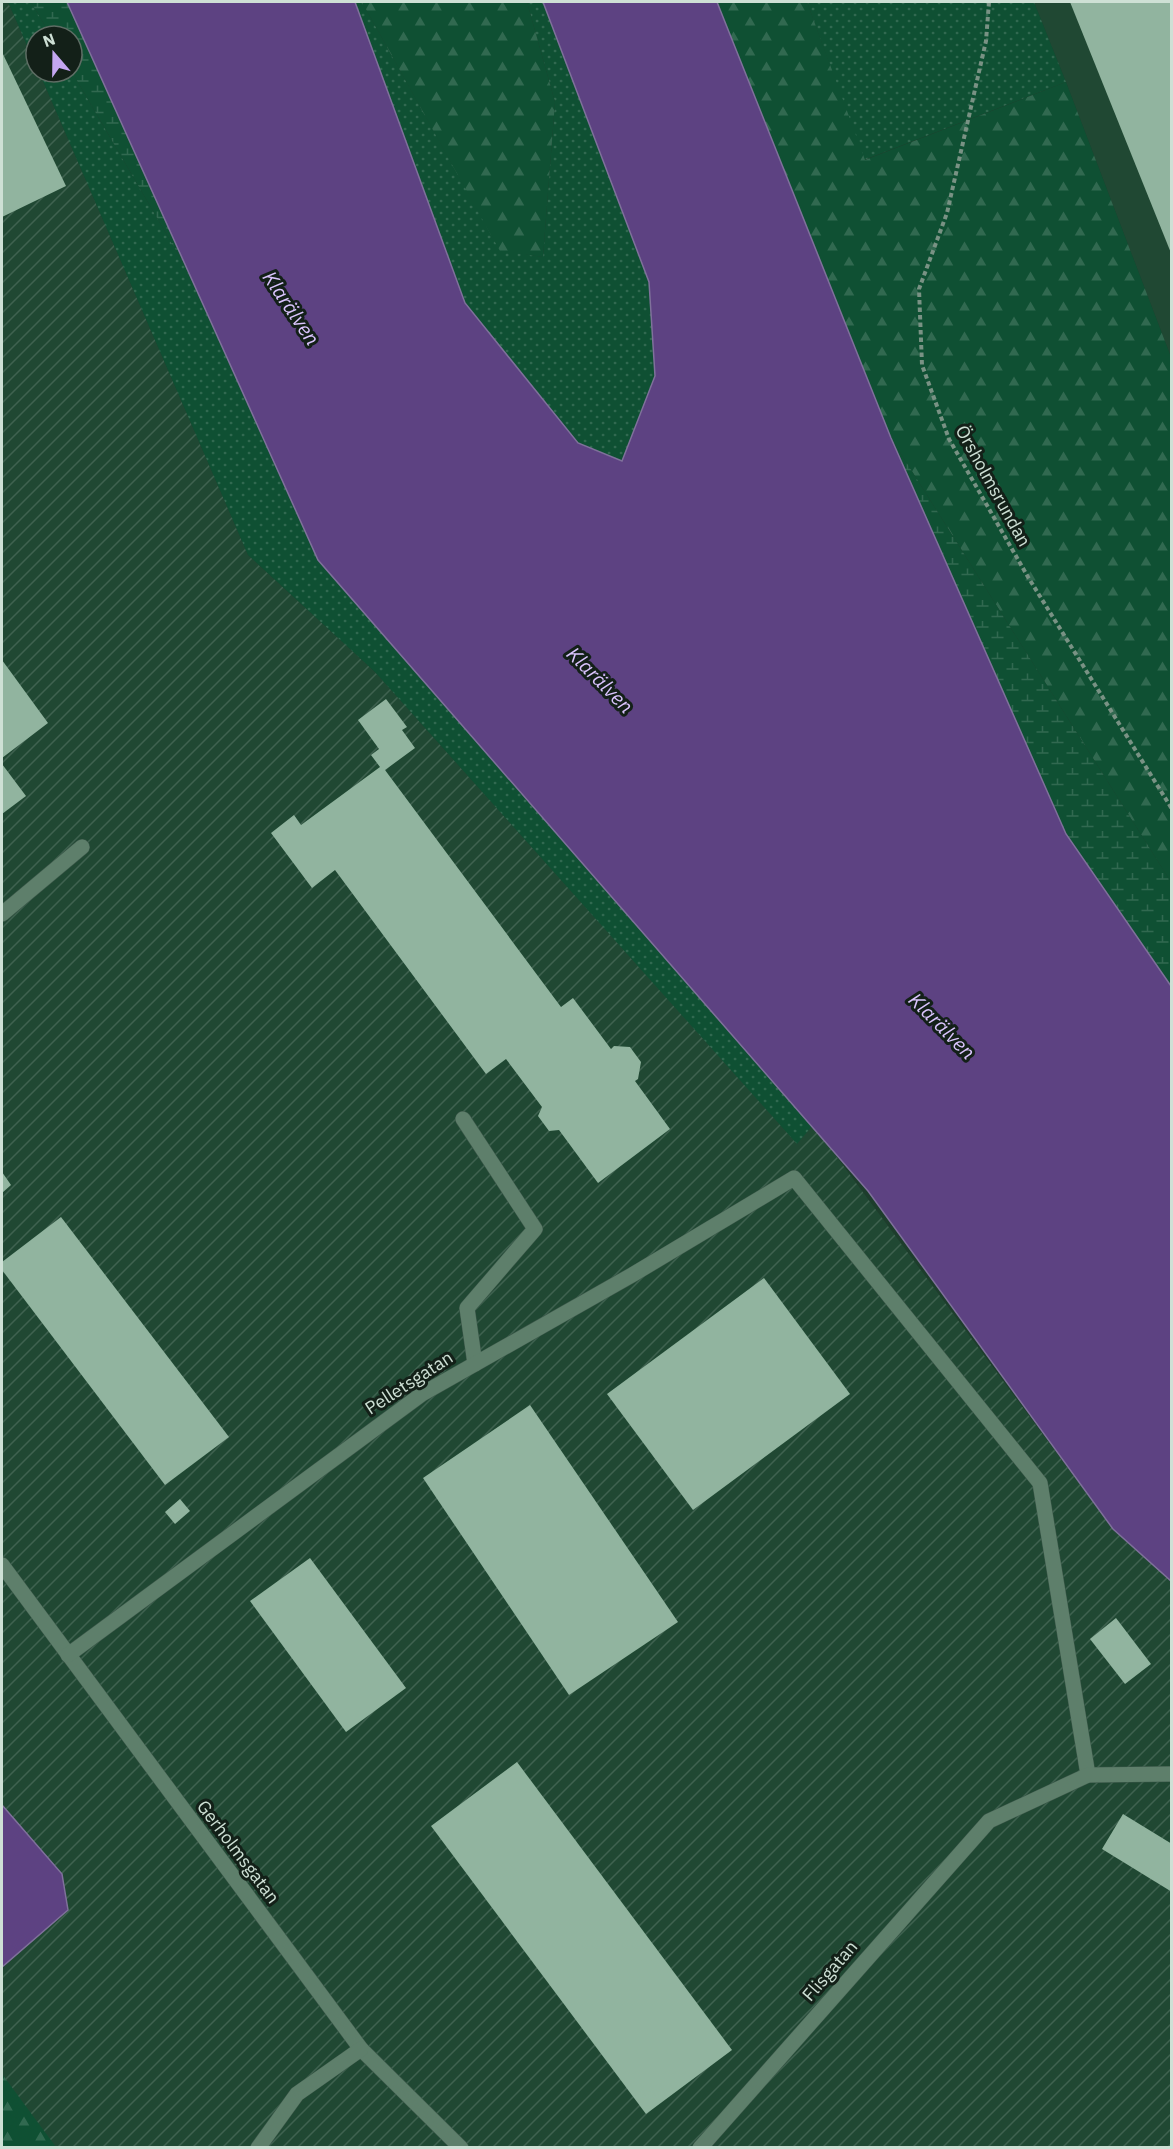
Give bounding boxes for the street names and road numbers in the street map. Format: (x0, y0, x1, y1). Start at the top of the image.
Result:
street label: Örsholmsrundan (951, 421, 1036, 550)
street label: Pelletsgatan (360, 1346, 457, 1419)
street label: Gerholmsgatan (192, 1795, 285, 1908)
street label: Flisgatan (797, 1935, 862, 2006)

